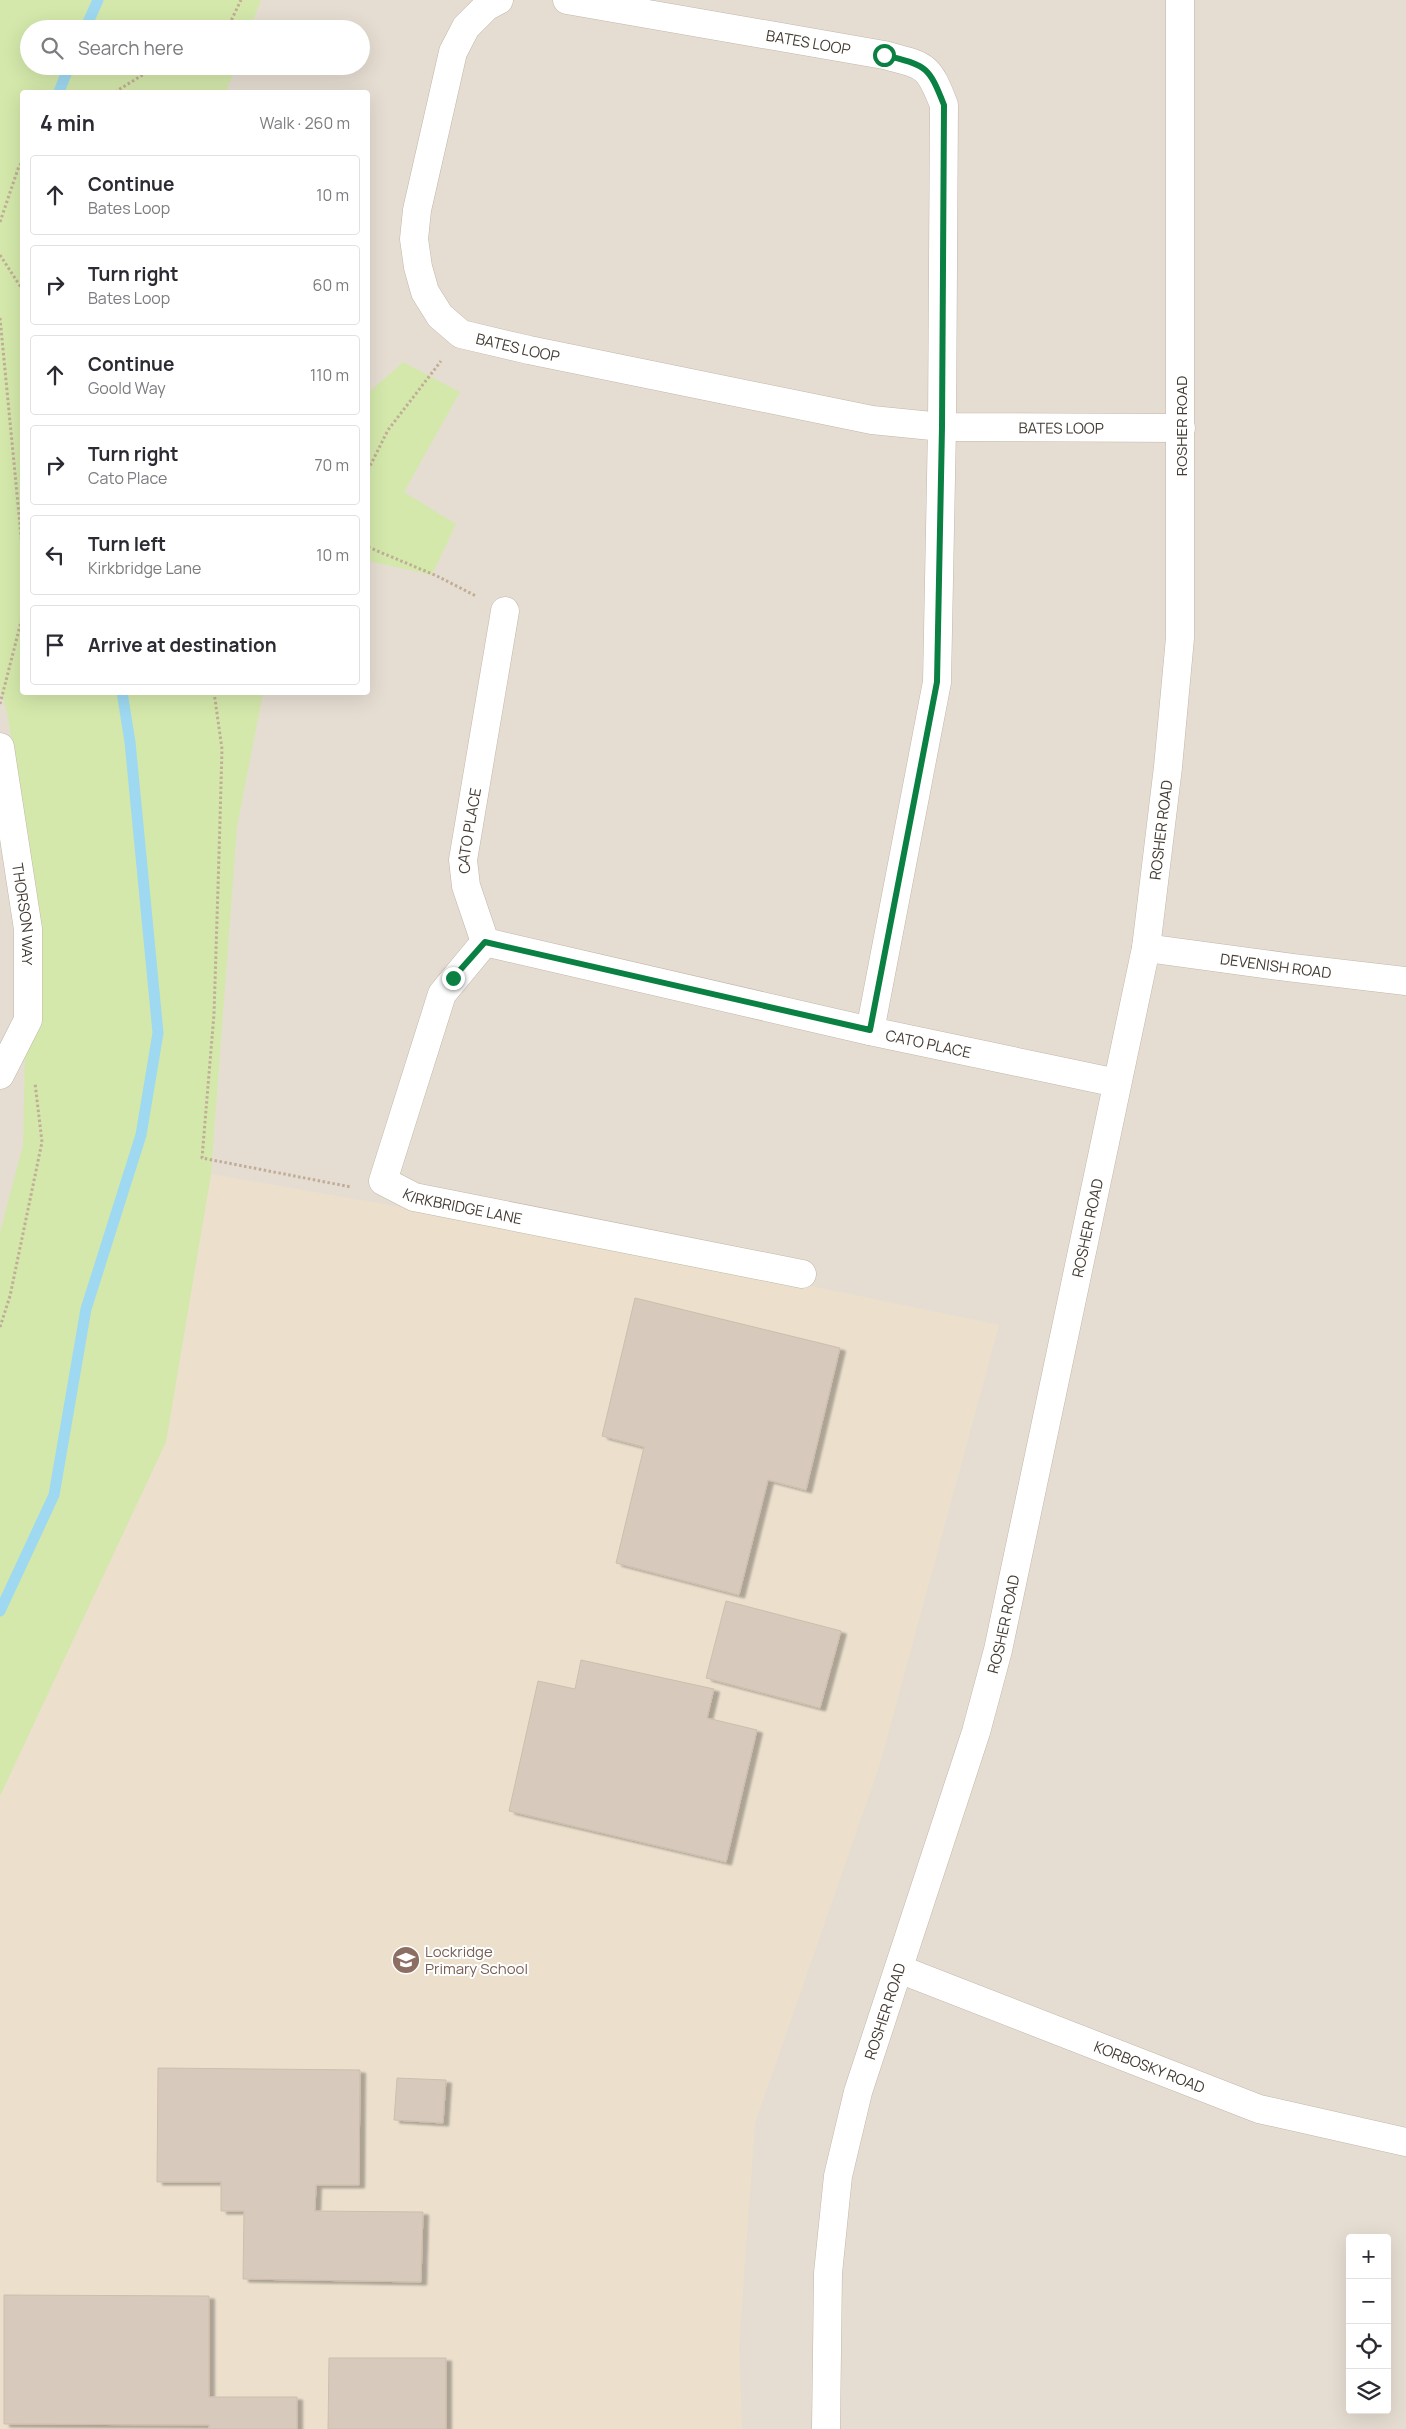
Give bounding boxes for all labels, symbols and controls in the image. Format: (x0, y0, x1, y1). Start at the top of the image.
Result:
search box (20, 20, 370, 75)
street label: BATES LOOP (765, 24, 852, 60)
icon: search (38, 34, 66, 62)
text: Search here (78, 35, 184, 61)
route start (873, 44, 896, 67)
text: 4 min (40, 109, 95, 137)
text: Walk · 260 m (260, 112, 350, 134)
text: Continue (88, 171, 174, 197)
icon: ahead (41, 181, 69, 209)
text: 10 m (316, 184, 349, 206)
text: Bates Loop (88, 197, 170, 219)
text: Turn right (88, 261, 178, 287)
icon: right (41, 271, 69, 299)
text: 60 m (313, 274, 349, 296)
text: Bates Loop (88, 287, 170, 309)
street label: BATES LOOP (474, 327, 562, 367)
text: Continue (88, 351, 174, 377)
icon: ahead (41, 361, 69, 389)
text: 110 m (310, 364, 349, 386)
street label: ROSHER ROAD (1171, 376, 1192, 476)
text: Goold Way (88, 377, 166, 399)
street label: BATES LOOP (1018, 417, 1104, 438)
text: Turn right (88, 441, 178, 467)
icon: right (41, 451, 69, 479)
text: 70 m (314, 454, 349, 476)
text: Cato Place (88, 467, 167, 489)
text: Turn left (88, 531, 166, 557)
icon: left (41, 541, 69, 569)
text: 10 m (316, 544, 349, 566)
text: Kirkbridge Lane (88, 557, 201, 579)
icon: arrive (41, 631, 69, 659)
text: Arrive at destination (88, 632, 277, 658)
street label: ROSHER ROAD (1144, 779, 1177, 881)
street label: CATO PLACE (452, 786, 486, 875)
street label: THORSON WAY (7, 862, 39, 966)
street label: DEVENISH ROAD (1219, 948, 1333, 983)
route end (442, 967, 465, 990)
street label: CATO PLACE (884, 1024, 973, 1063)
street label: ROSHER ROAD (1066, 1177, 1108, 1279)
street label: KIRKBRIDGE LANE (399, 1183, 524, 1229)
street label: ROSHER ROAD (982, 1573, 1024, 1676)
place label: Lockridge Primary School (425, 1941, 528, 1979)
school or university icon: Lockridge Primary School (391, 1945, 421, 1975)
street label: ROSHER ROAD (859, 1960, 910, 2062)
street label: KORBOSKY ROAD (1091, 2035, 1208, 2098)
map controls (1346, 2234, 1391, 2414)
button: + (1346, 2234, 1391, 2279)
button: − (1346, 2279, 1391, 2324)
button: locate (1346, 2324, 1391, 2369)
button: layers (1346, 2369, 1391, 2414)

